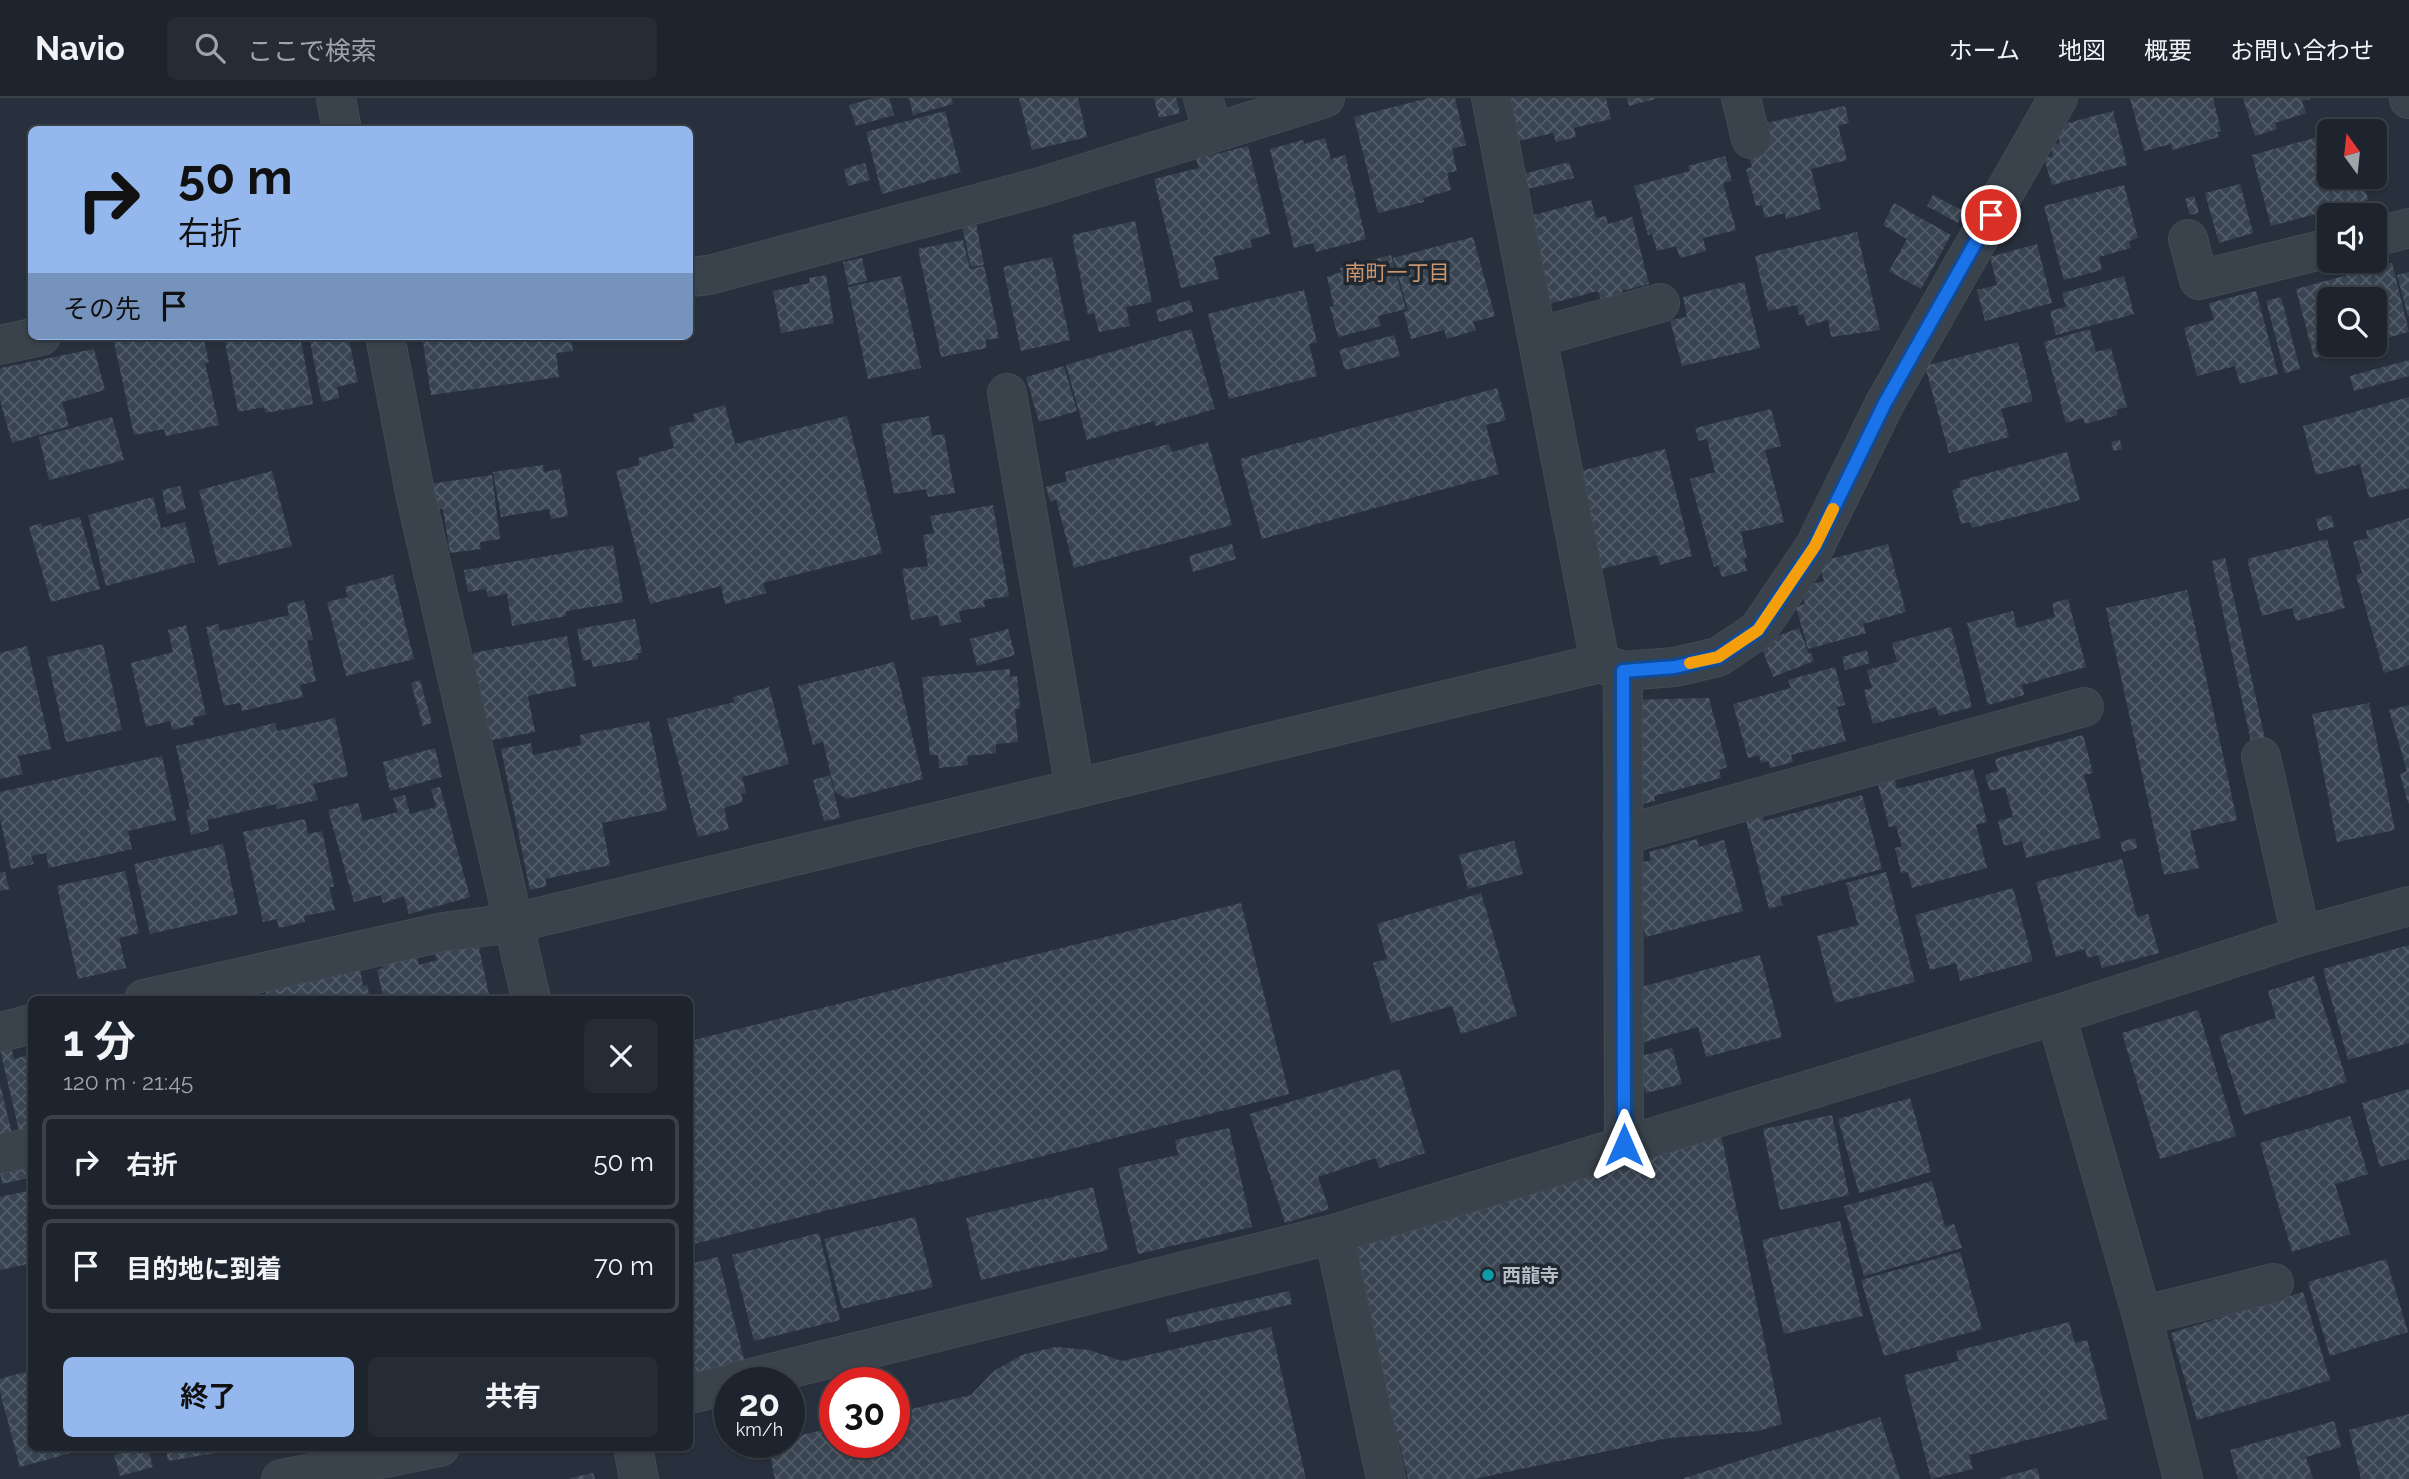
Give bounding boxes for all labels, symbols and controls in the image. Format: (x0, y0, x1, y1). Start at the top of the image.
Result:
search box (167, 17, 657, 80)
text: Navio (35, 29, 125, 68)
icon: search (191, 29, 229, 67)
text: ここで検索 (247, 36, 377, 66)
text: ホーム (1949, 36, 2020, 65)
text: 地図 (2058, 36, 2106, 65)
text: 概要 (2144, 36, 2192, 65)
text: お問い合わせ (2230, 36, 2374, 65)
north arrow (2317, 119, 2387, 189)
map controls (2317, 119, 2387, 357)
text: 50 m (178, 148, 293, 205)
icon: right (63, 154, 154, 245)
pin (1961, 185, 2021, 245)
icon: arrive (1972, 196, 2010, 234)
button: sound (2317, 203, 2387, 273)
text: 右折 (178, 214, 242, 251)
district label: 南町一丁目 (1345, 260, 1450, 285)
icon: arrive (155, 287, 193, 325)
button: search (2317, 287, 2387, 357)
text: その先 (63, 294, 141, 324)
text: 1 分 (63, 1017, 136, 1066)
button: close (584, 1019, 658, 1093)
text: 120 m · 21:45 (63, 1068, 193, 1095)
position arrow (1587, 1108, 1661, 1182)
icon: right (67, 1143, 105, 1181)
text: 50 m (593, 1147, 654, 1177)
text: 右折 (126, 1150, 178, 1180)
icon: arrive (67, 1247, 105, 1285)
text: 70 m (594, 1251, 654, 1281)
text: 目的地に到着 (126, 1254, 282, 1284)
place label: 西龍寺 (1502, 1264, 1559, 1286)
marker: 西龍寺 (1480, 1267, 1496, 1283)
button: 終了 (63, 1357, 354, 1437)
button: 共有 (368, 1357, 658, 1437)
speed limit sign: 30 (819, 1367, 910, 1458)
text: 20 (739, 1383, 780, 1424)
text: km/h (736, 1419, 783, 1440)

